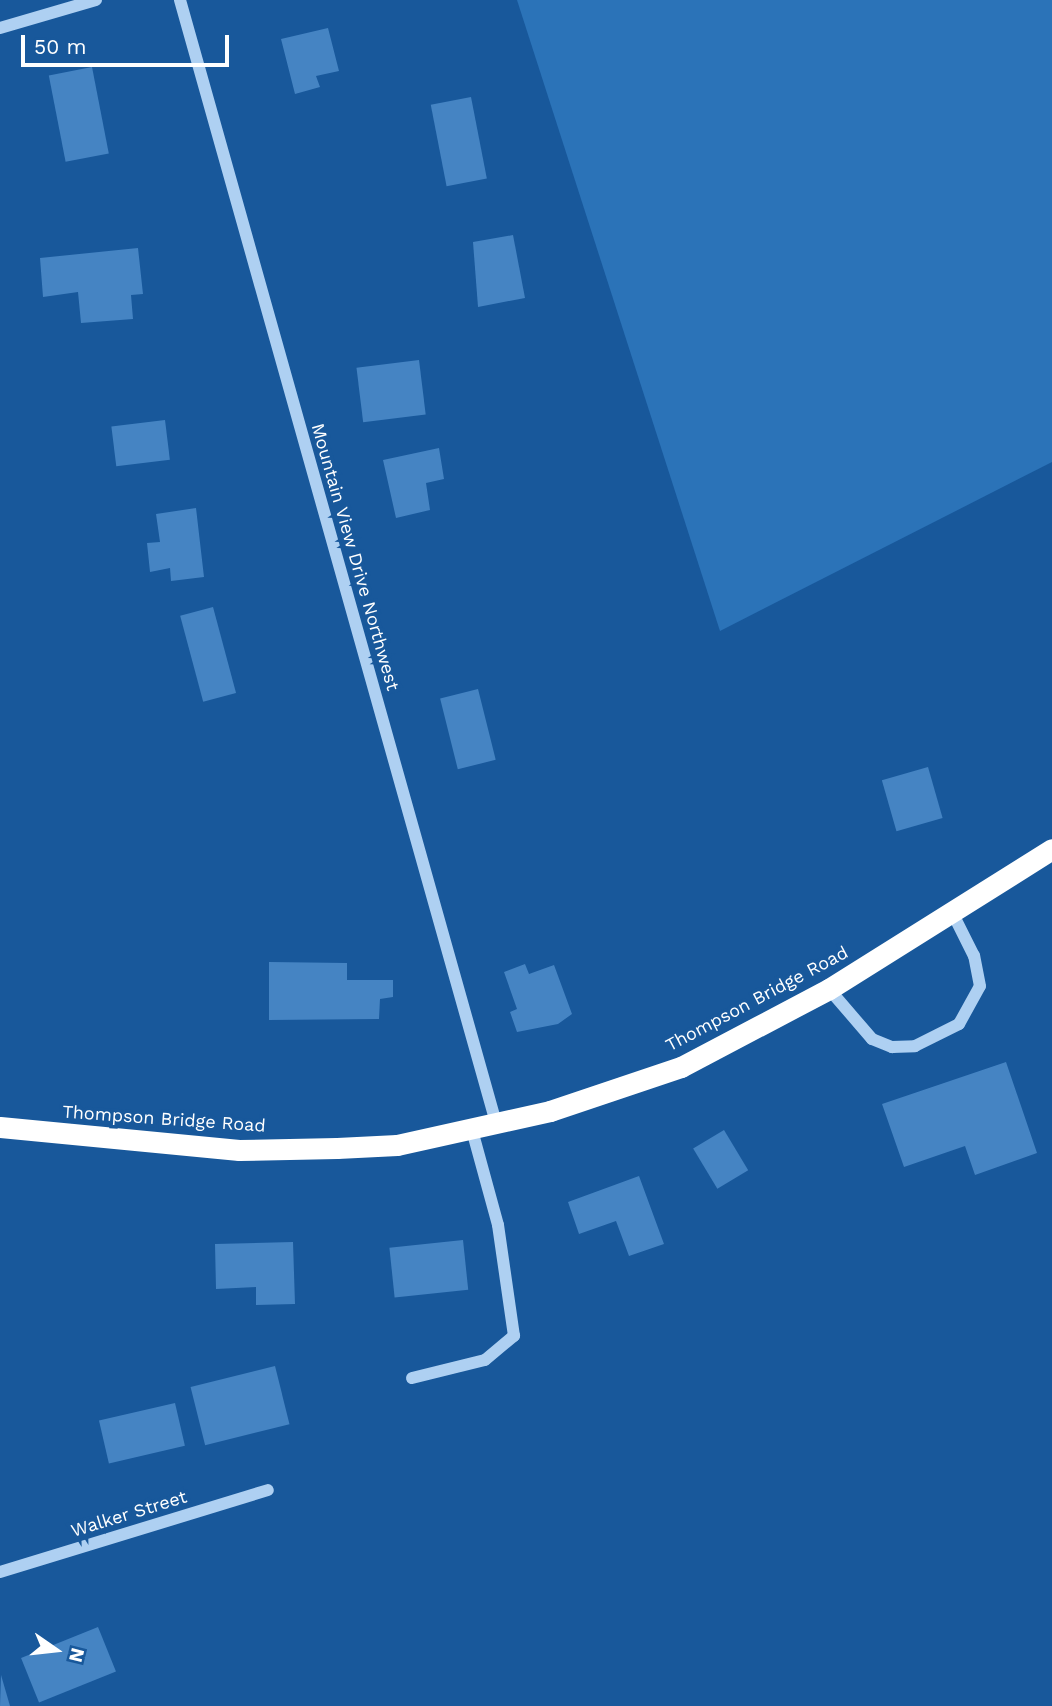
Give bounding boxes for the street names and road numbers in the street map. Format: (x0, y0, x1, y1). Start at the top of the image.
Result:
street label: Mountain View Drive Northwest (306, 420, 404, 694)
street label: Thompson Bridge Road (662, 942, 852, 1056)
street label: Thompson Bridge Road (62, 1101, 266, 1137)
street label: Walker Street (68, 1486, 190, 1542)

